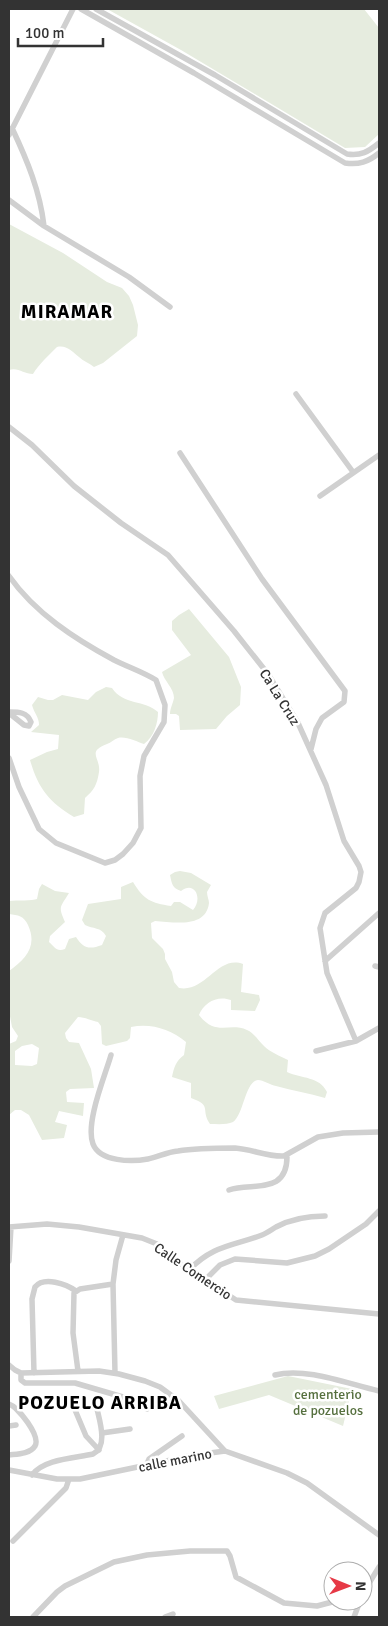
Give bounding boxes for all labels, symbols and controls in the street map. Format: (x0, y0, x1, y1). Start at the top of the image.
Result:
scale bar (18, 15, 102, 47)
text: 100 m (25, 24, 65, 42)
district label: MIRAMAR (21, 300, 113, 324)
street label: Ca La Cruz (256, 666, 304, 729)
street label: Calle Comercio (151, 1239, 235, 1304)
park label: cementerio de pozuelos (293, 1386, 363, 1419)
district label: POZUELO ARRIBA (18, 1391, 182, 1415)
street label: calle marino (137, 1445, 213, 1476)
north arrow (323, 1561, 373, 1611)
text: N (352, 1581, 369, 1591)

